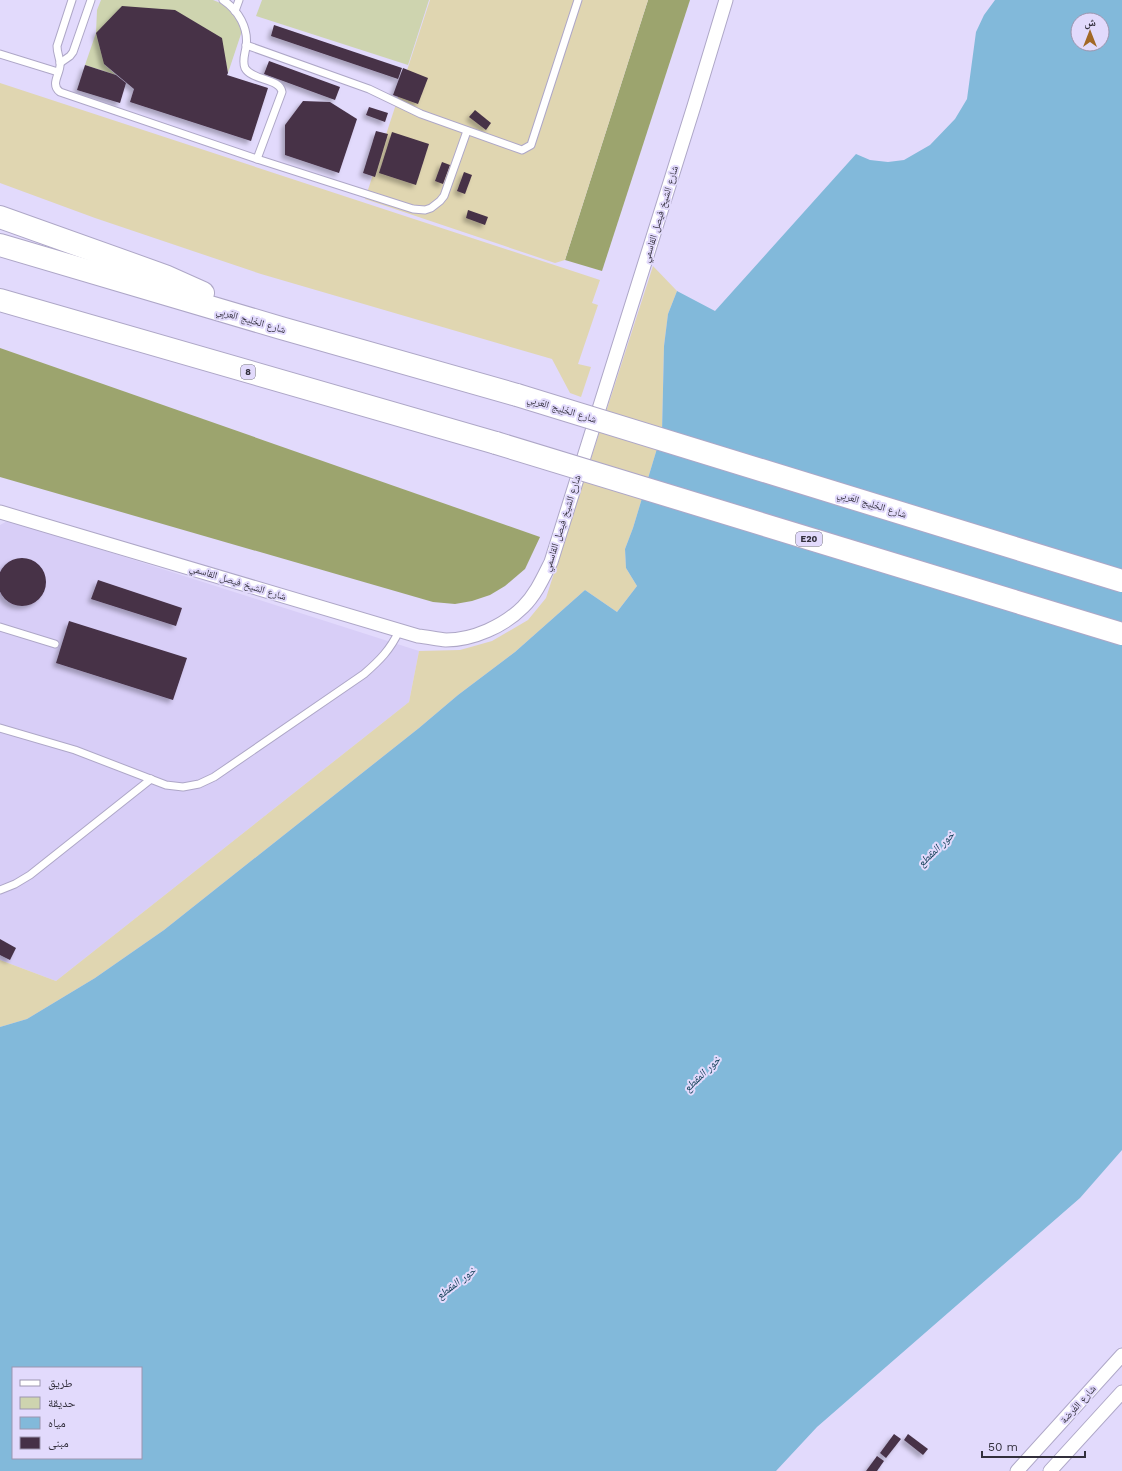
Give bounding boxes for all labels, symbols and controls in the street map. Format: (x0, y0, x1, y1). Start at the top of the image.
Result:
north arrow (1070, 12, 1110, 52)
text: ش (1084, 16, 1096, 30)
street label: شارع الشيخ فيصل القاسمي (640, 164, 683, 264)
street label: شارع الخَلِيج العَربِي (214, 305, 288, 338)
road number: 8 (241, 365, 255, 379)
street label: شارع الخَلِيج العَربِي (525, 393, 598, 427)
street label: شارع الشيخ فيصل القاسمي (541, 473, 585, 573)
street label: شارع الخَلِيج العَربِي (835, 488, 908, 522)
road number: E20 (796, 532, 822, 546)
street label: شارع الشيخ فيصل القاسمي (188, 562, 288, 605)
water label: خور المقطع (915, 828, 958, 870)
water label: خور المقطع (681, 1053, 724, 1095)
water label: خور المقطع (434, 1263, 480, 1303)
legend (12, 1367, 142, 1459)
text: طريق (48, 1376, 73, 1390)
street label: شارع الفَرضة (1058, 1382, 1099, 1426)
text: حديقة (48, 1396, 76, 1410)
text: مياه (48, 1416, 66, 1430)
scale bar (982, 1433, 1085, 1459)
text: مبنى (48, 1436, 69, 1450)
text: 50 m (988, 1440, 1018, 1454)

